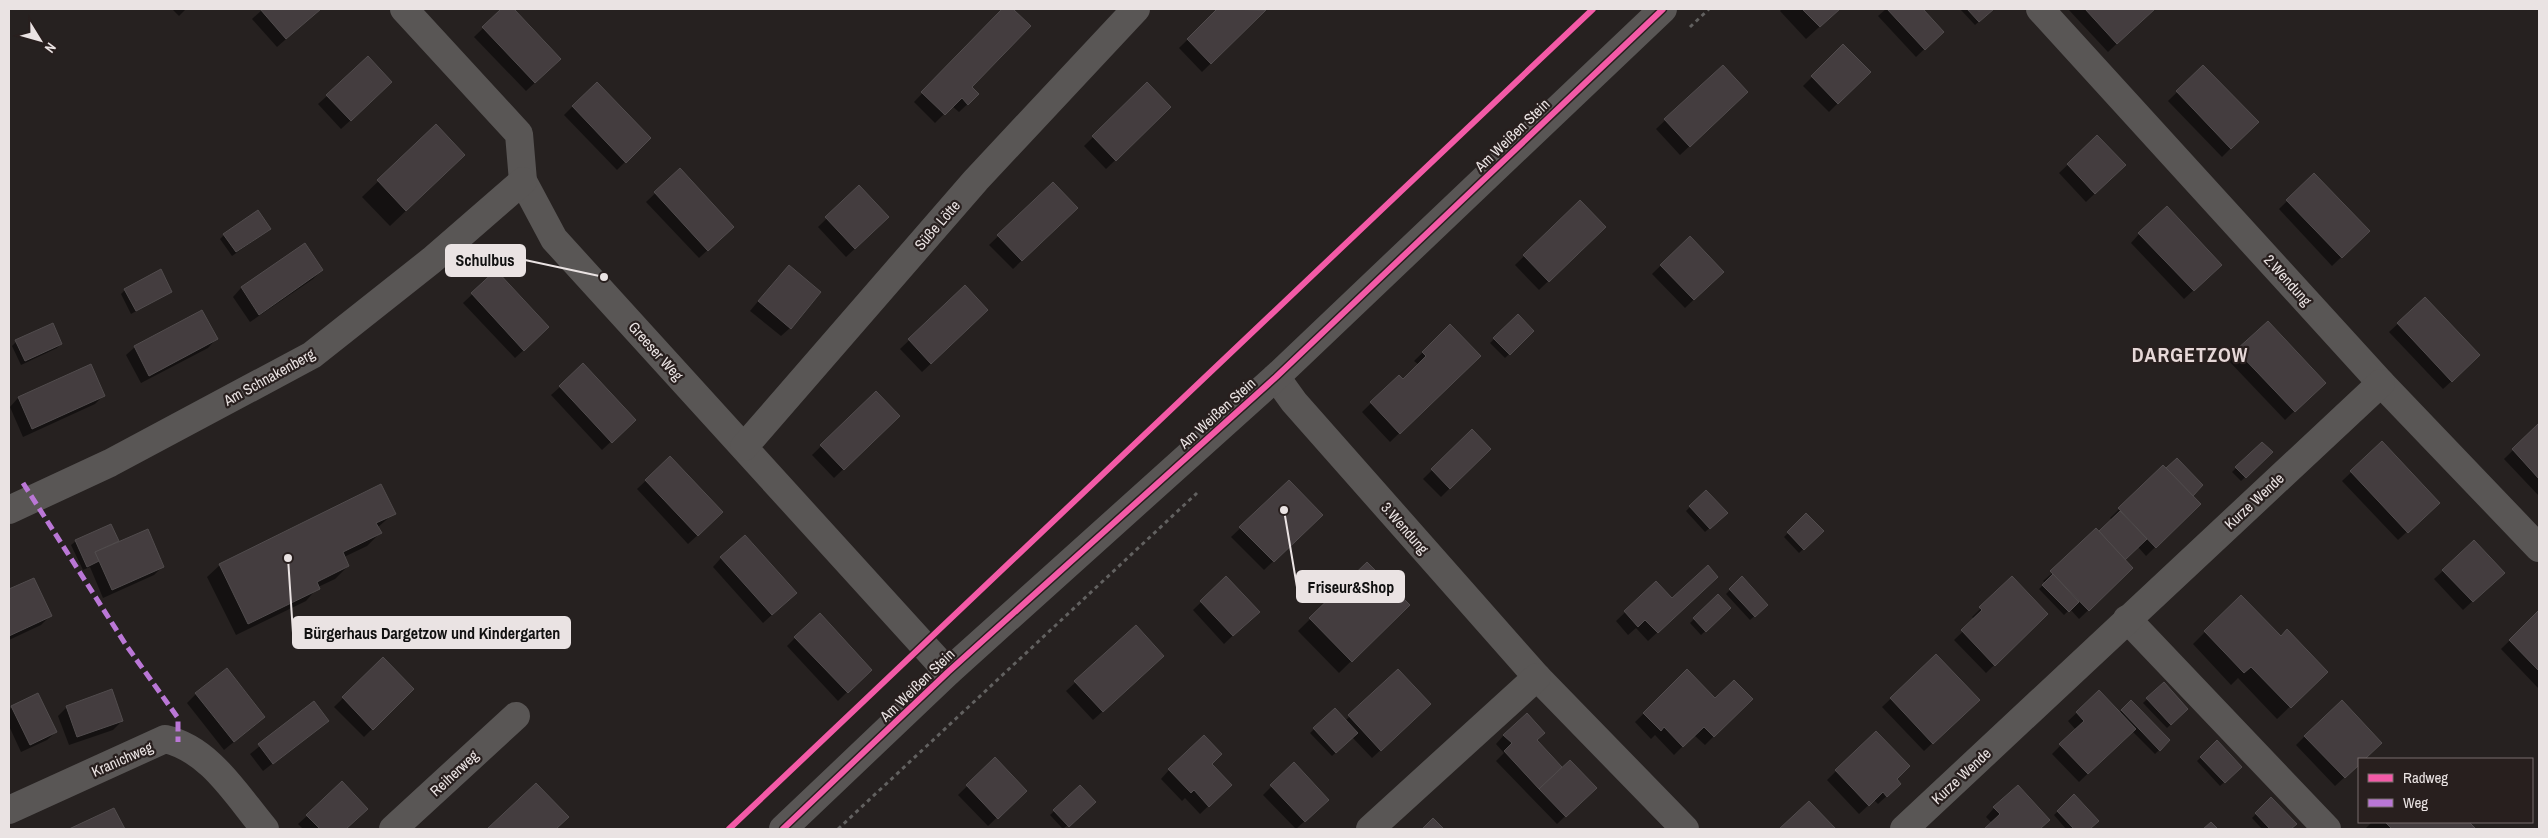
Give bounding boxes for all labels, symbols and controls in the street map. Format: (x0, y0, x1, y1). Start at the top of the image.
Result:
north arrow (15, 15, 65, 65)
text: N (41, 39, 60, 57)
street label: Am Weißen Stein (1469, 94, 1554, 177)
street label: Süße Lötte (909, 195, 965, 255)
callout: Schulbus (446, 245, 525, 276)
text: Schulbus (455, 249, 515, 271)
street label: 2.Wendung (2259, 250, 2317, 310)
street label: Greeser Weg (624, 317, 688, 385)
district label: DARGETZOW (2132, 341, 2248, 368)
street label: Am Schnakenberg (219, 343, 318, 411)
street label: Am Weißen Stein (1173, 373, 1260, 454)
street label: Kurze Wende (2220, 468, 2288, 534)
street label: 3.Wendung (1377, 497, 1434, 559)
callout: Friseur&Shop (1297, 571, 1404, 602)
text: Friseur&Shop (1308, 576, 1394, 598)
callout: Bürgerhaus Dargetzow und Kindergarten (293, 617, 570, 648)
text: Bürgerhaus Dargetzow und Kindergarten (304, 622, 560, 644)
street label: Am Weißen Stein (874, 644, 959, 727)
street label: Kranichweg (88, 736, 156, 782)
street label: Kurze Wende (1927, 743, 1995, 809)
street label: Reiherweg (425, 745, 483, 801)
legend (2358, 758, 2533, 823)
text: Radweg (2403, 767, 2448, 788)
text: Weg (2403, 792, 2428, 813)

